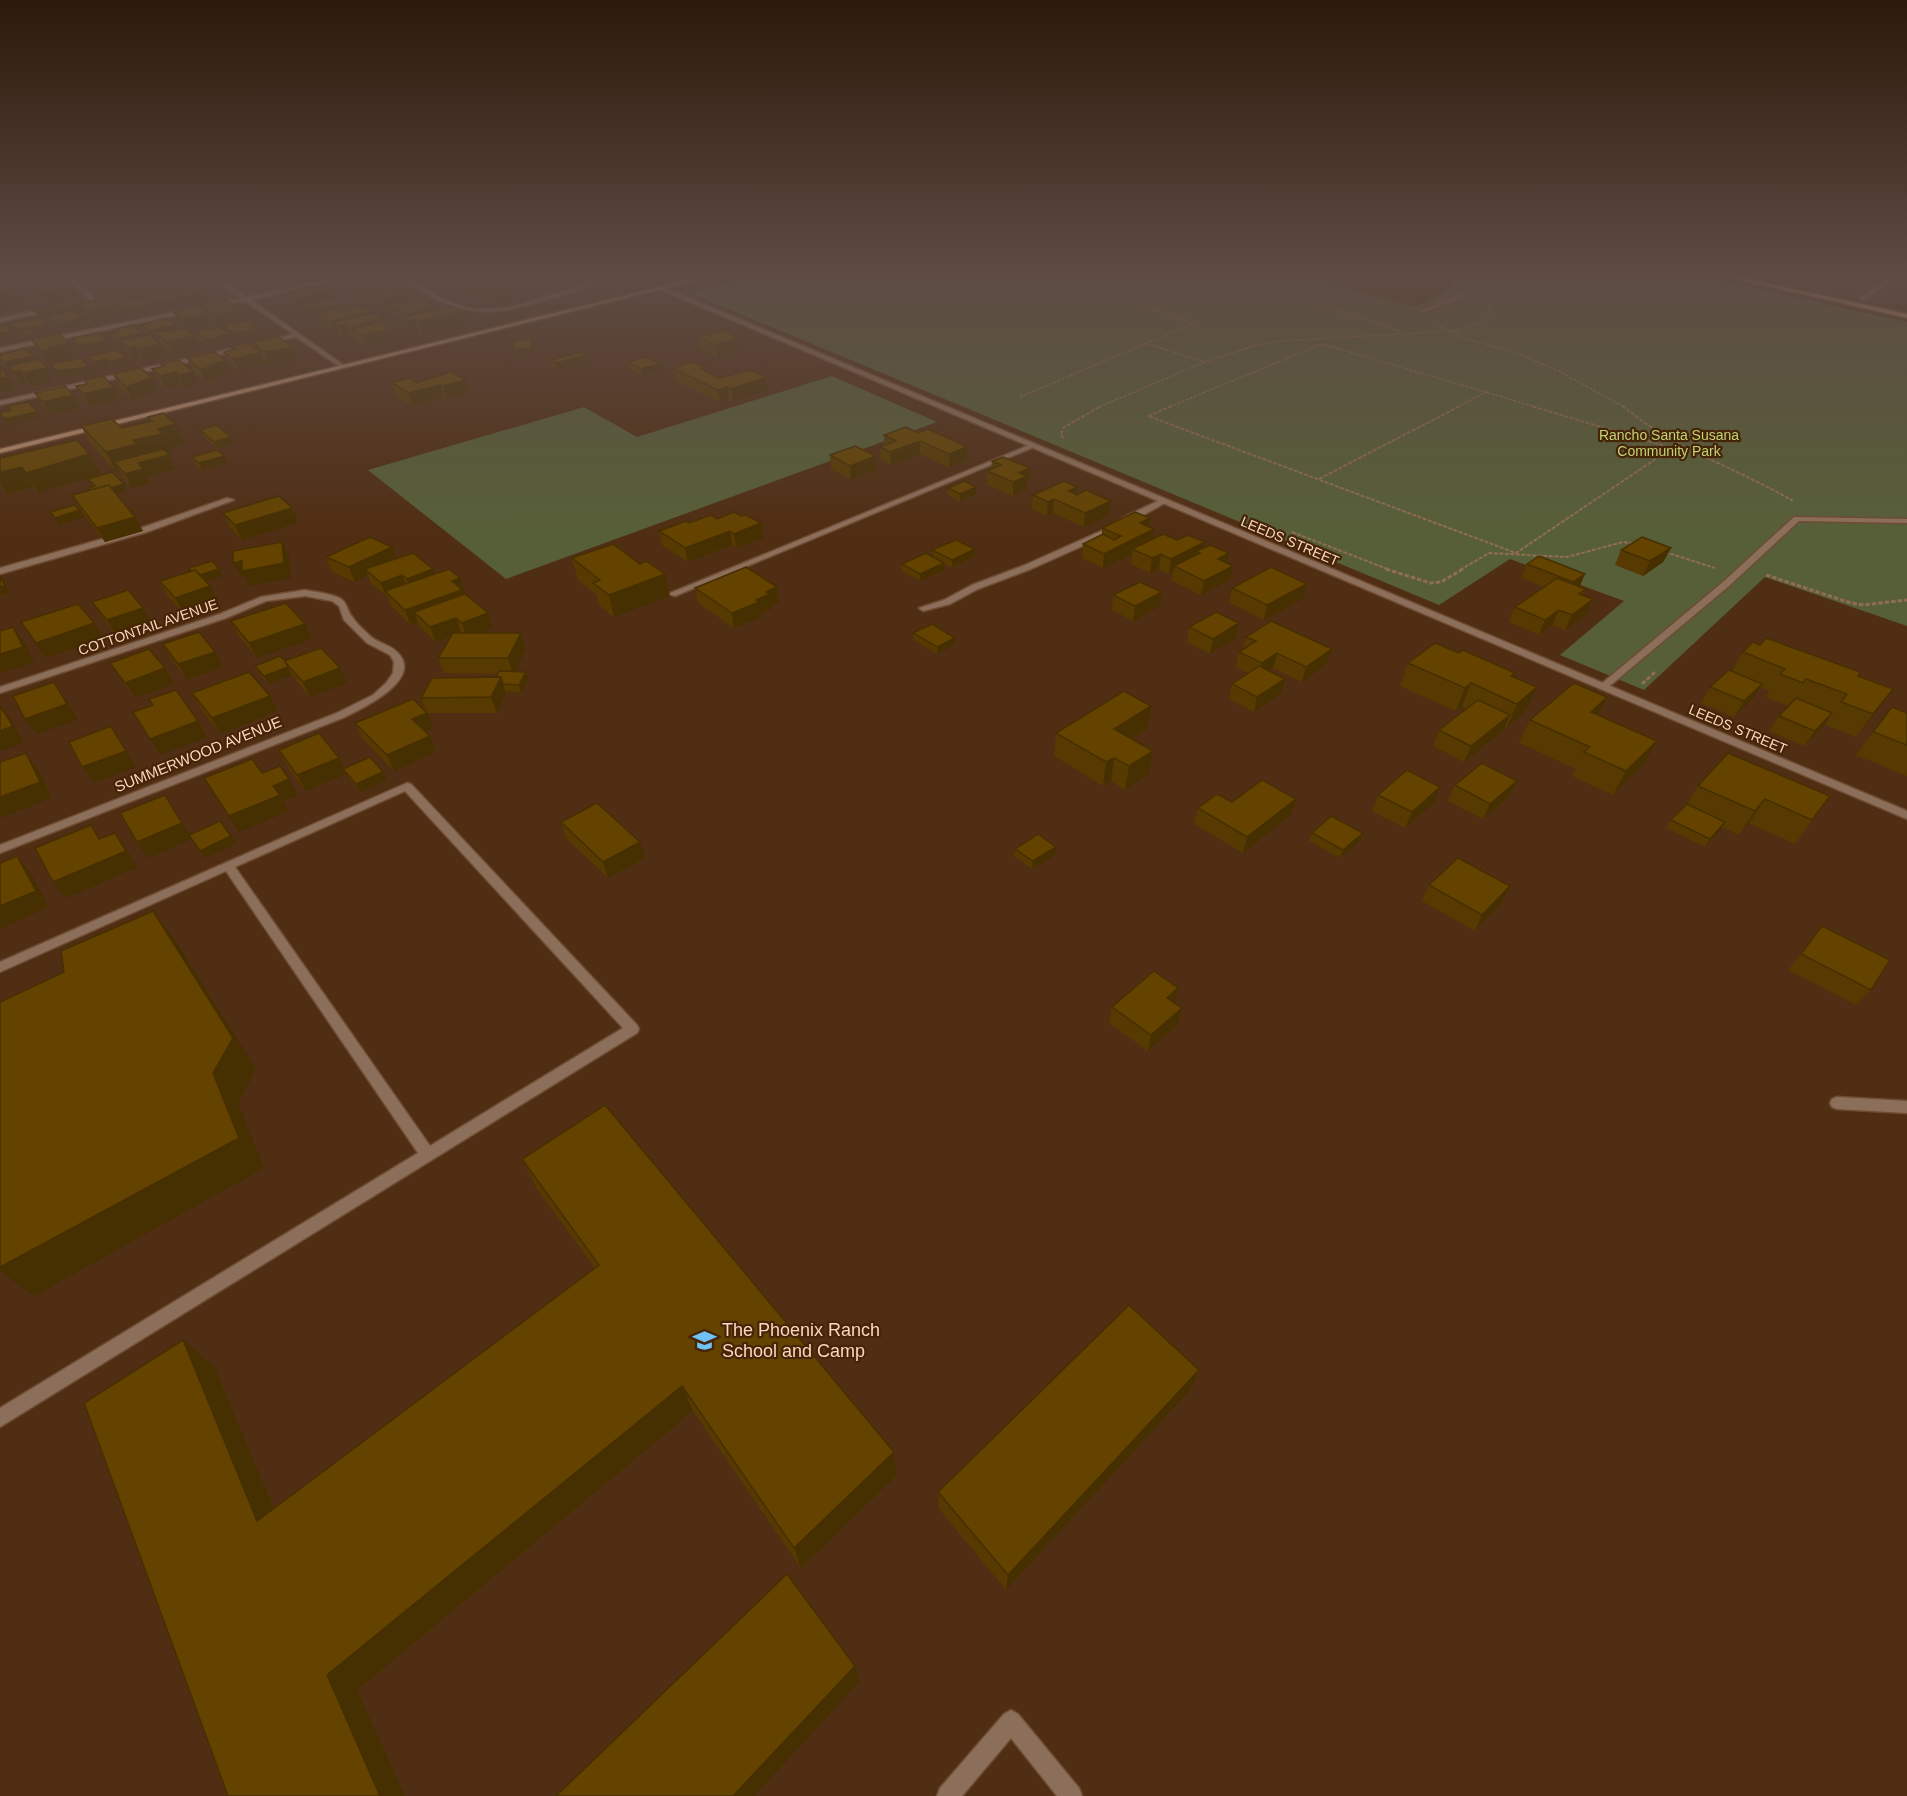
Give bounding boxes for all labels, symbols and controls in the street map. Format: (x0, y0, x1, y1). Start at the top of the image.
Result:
park label: Rancho Santa Susana Community Park (1599, 427, 1739, 459)
street label: LEEDS STREET (1239, 513, 1342, 569)
street label: COTTONTAIL AVENUE (76, 596, 220, 658)
street label: LEEDS STREET (1687, 701, 1790, 757)
street label: SUMMERWOOD AVENUE (112, 713, 284, 795)
place label: The Phoenix Ranch School and Camp (722, 1320, 880, 1361)
school or university icon: The Phoenix Ranch School and Camp (691, 1327, 717, 1353)

